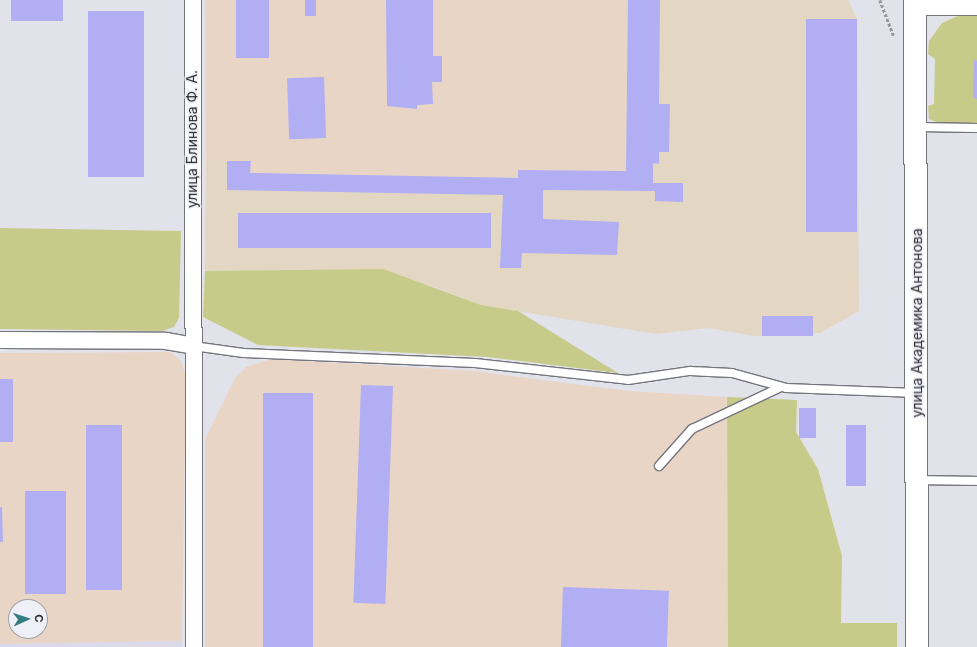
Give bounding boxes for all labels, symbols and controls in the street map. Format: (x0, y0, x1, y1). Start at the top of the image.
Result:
street label: улица Блинова Ф. А. (184, 70, 200, 208)
street label: улица Академика Антонова (909, 228, 925, 418)
north arrow (8, 599, 48, 639)
text: С (32, 614, 46, 623)

